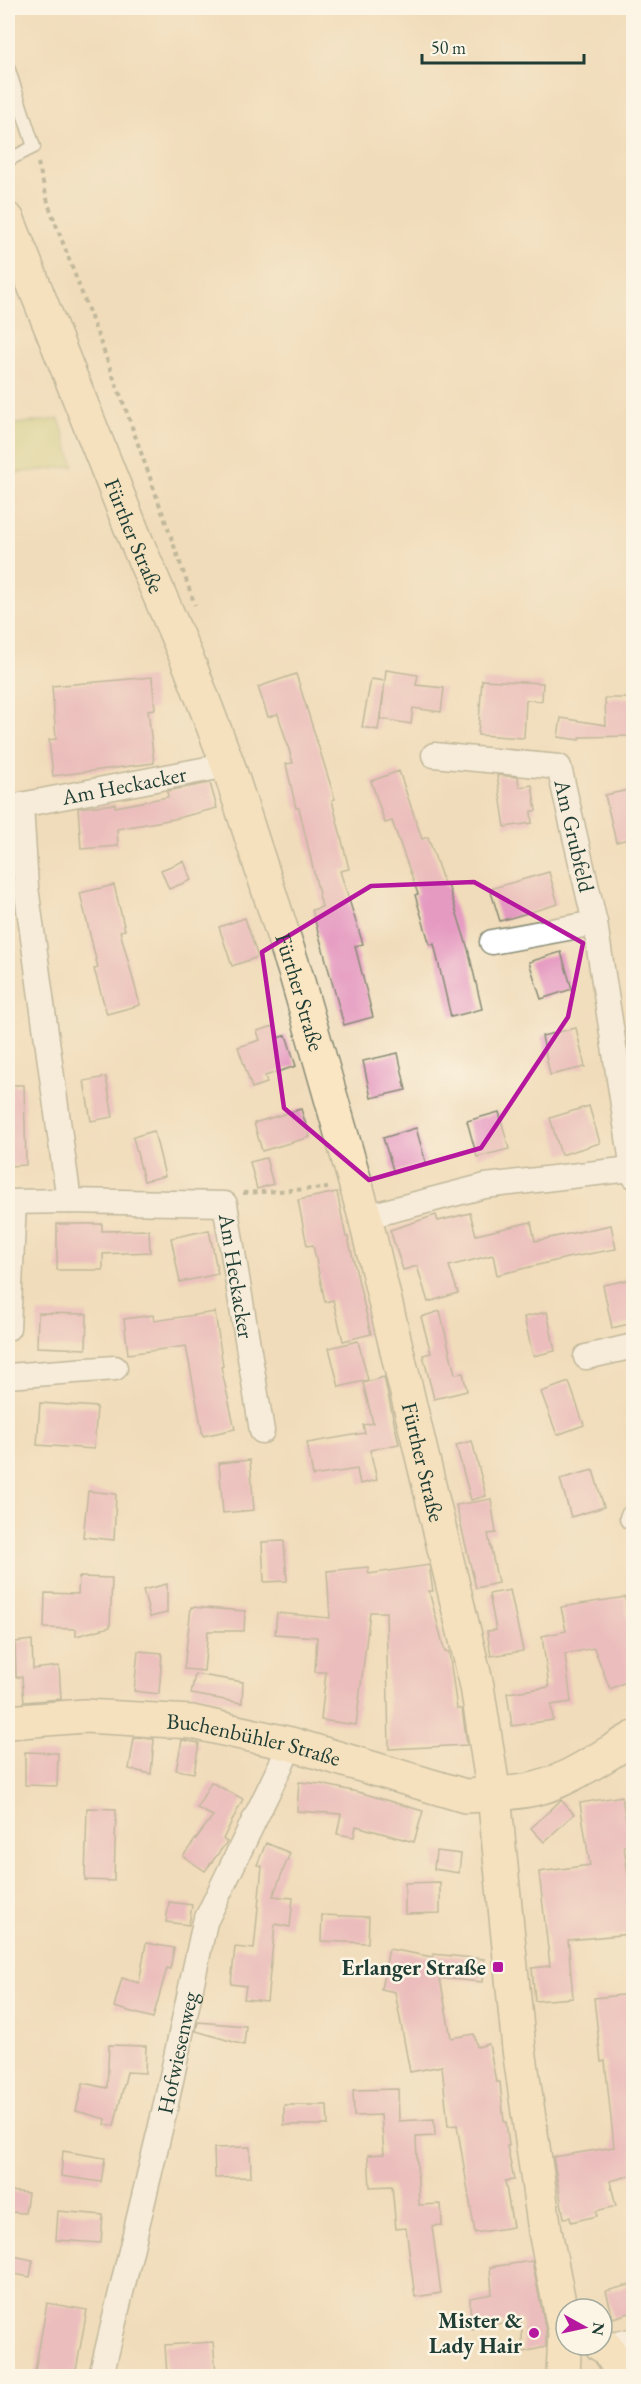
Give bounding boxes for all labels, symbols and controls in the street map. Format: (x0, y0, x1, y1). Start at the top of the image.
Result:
scale bar (422, 27, 584, 65)
text: 50 m (431, 36, 466, 59)
street label: Fürther Straße (98, 474, 171, 598)
street label: Am Heckacker (58, 759, 189, 812)
street label: Am Grubfeld (548, 776, 602, 896)
street label: Fürther Straße (269, 929, 332, 1055)
street label: Am Heckacker (212, 1210, 261, 1341)
street label: Fürther Straße (395, 1399, 452, 1525)
street label: Buchenbühler Straße (166, 1706, 345, 1773)
place label: Erlanger Straße (342, 1953, 486, 1982)
marker: Erlanger Straße (491, 1960, 505, 1974)
street label: Hofwiesenweg (150, 1989, 204, 2117)
north arrow (554, 2297, 614, 2357)
place label: Mister & Lady Hair (429, 2306, 523, 2360)
text: N (587, 2321, 610, 2337)
marker: Mister & Lady Hair (527, 2326, 541, 2340)

